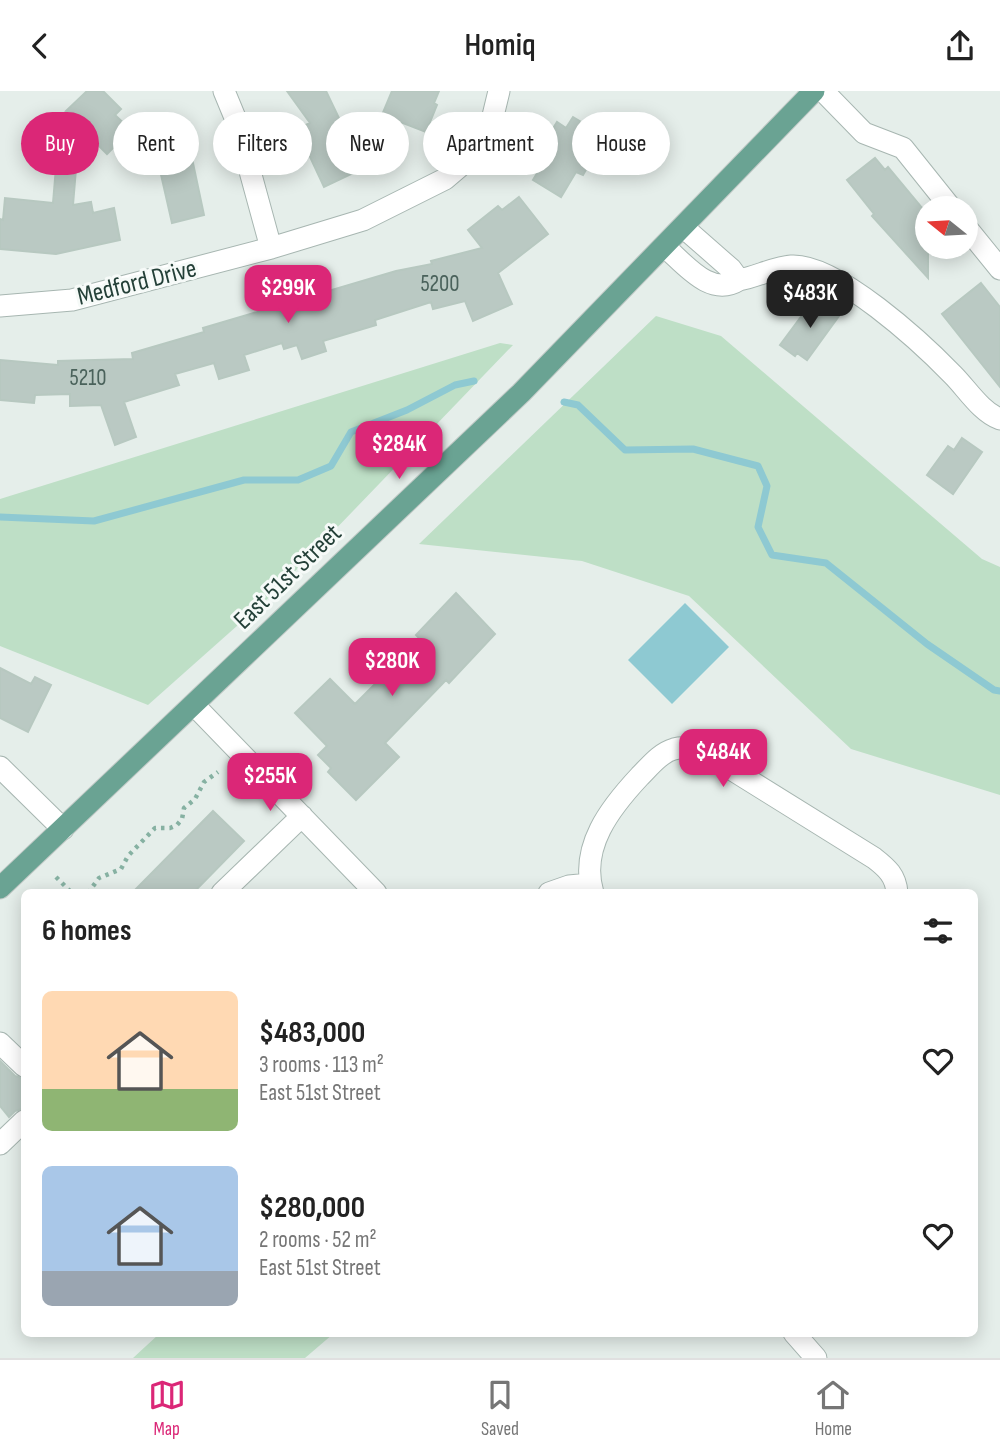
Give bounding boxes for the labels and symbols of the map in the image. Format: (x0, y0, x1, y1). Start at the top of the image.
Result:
north arrow (915, 196, 978, 259)
street label: Medford Drive (74, 253, 200, 313)
pin: $299K (239, 265, 337, 325)
house number: 5200 (420, 270, 460, 298)
pin: $483K (761, 271, 859, 330)
house number: 5210 (69, 364, 107, 392)
pin: $284K (350, 421, 448, 481)
street label: East 51st Street (228, 518, 348, 636)
pin: $280K (343, 639, 441, 698)
pin: $484K (674, 729, 772, 789)
pin: $255K (221, 753, 319, 813)

